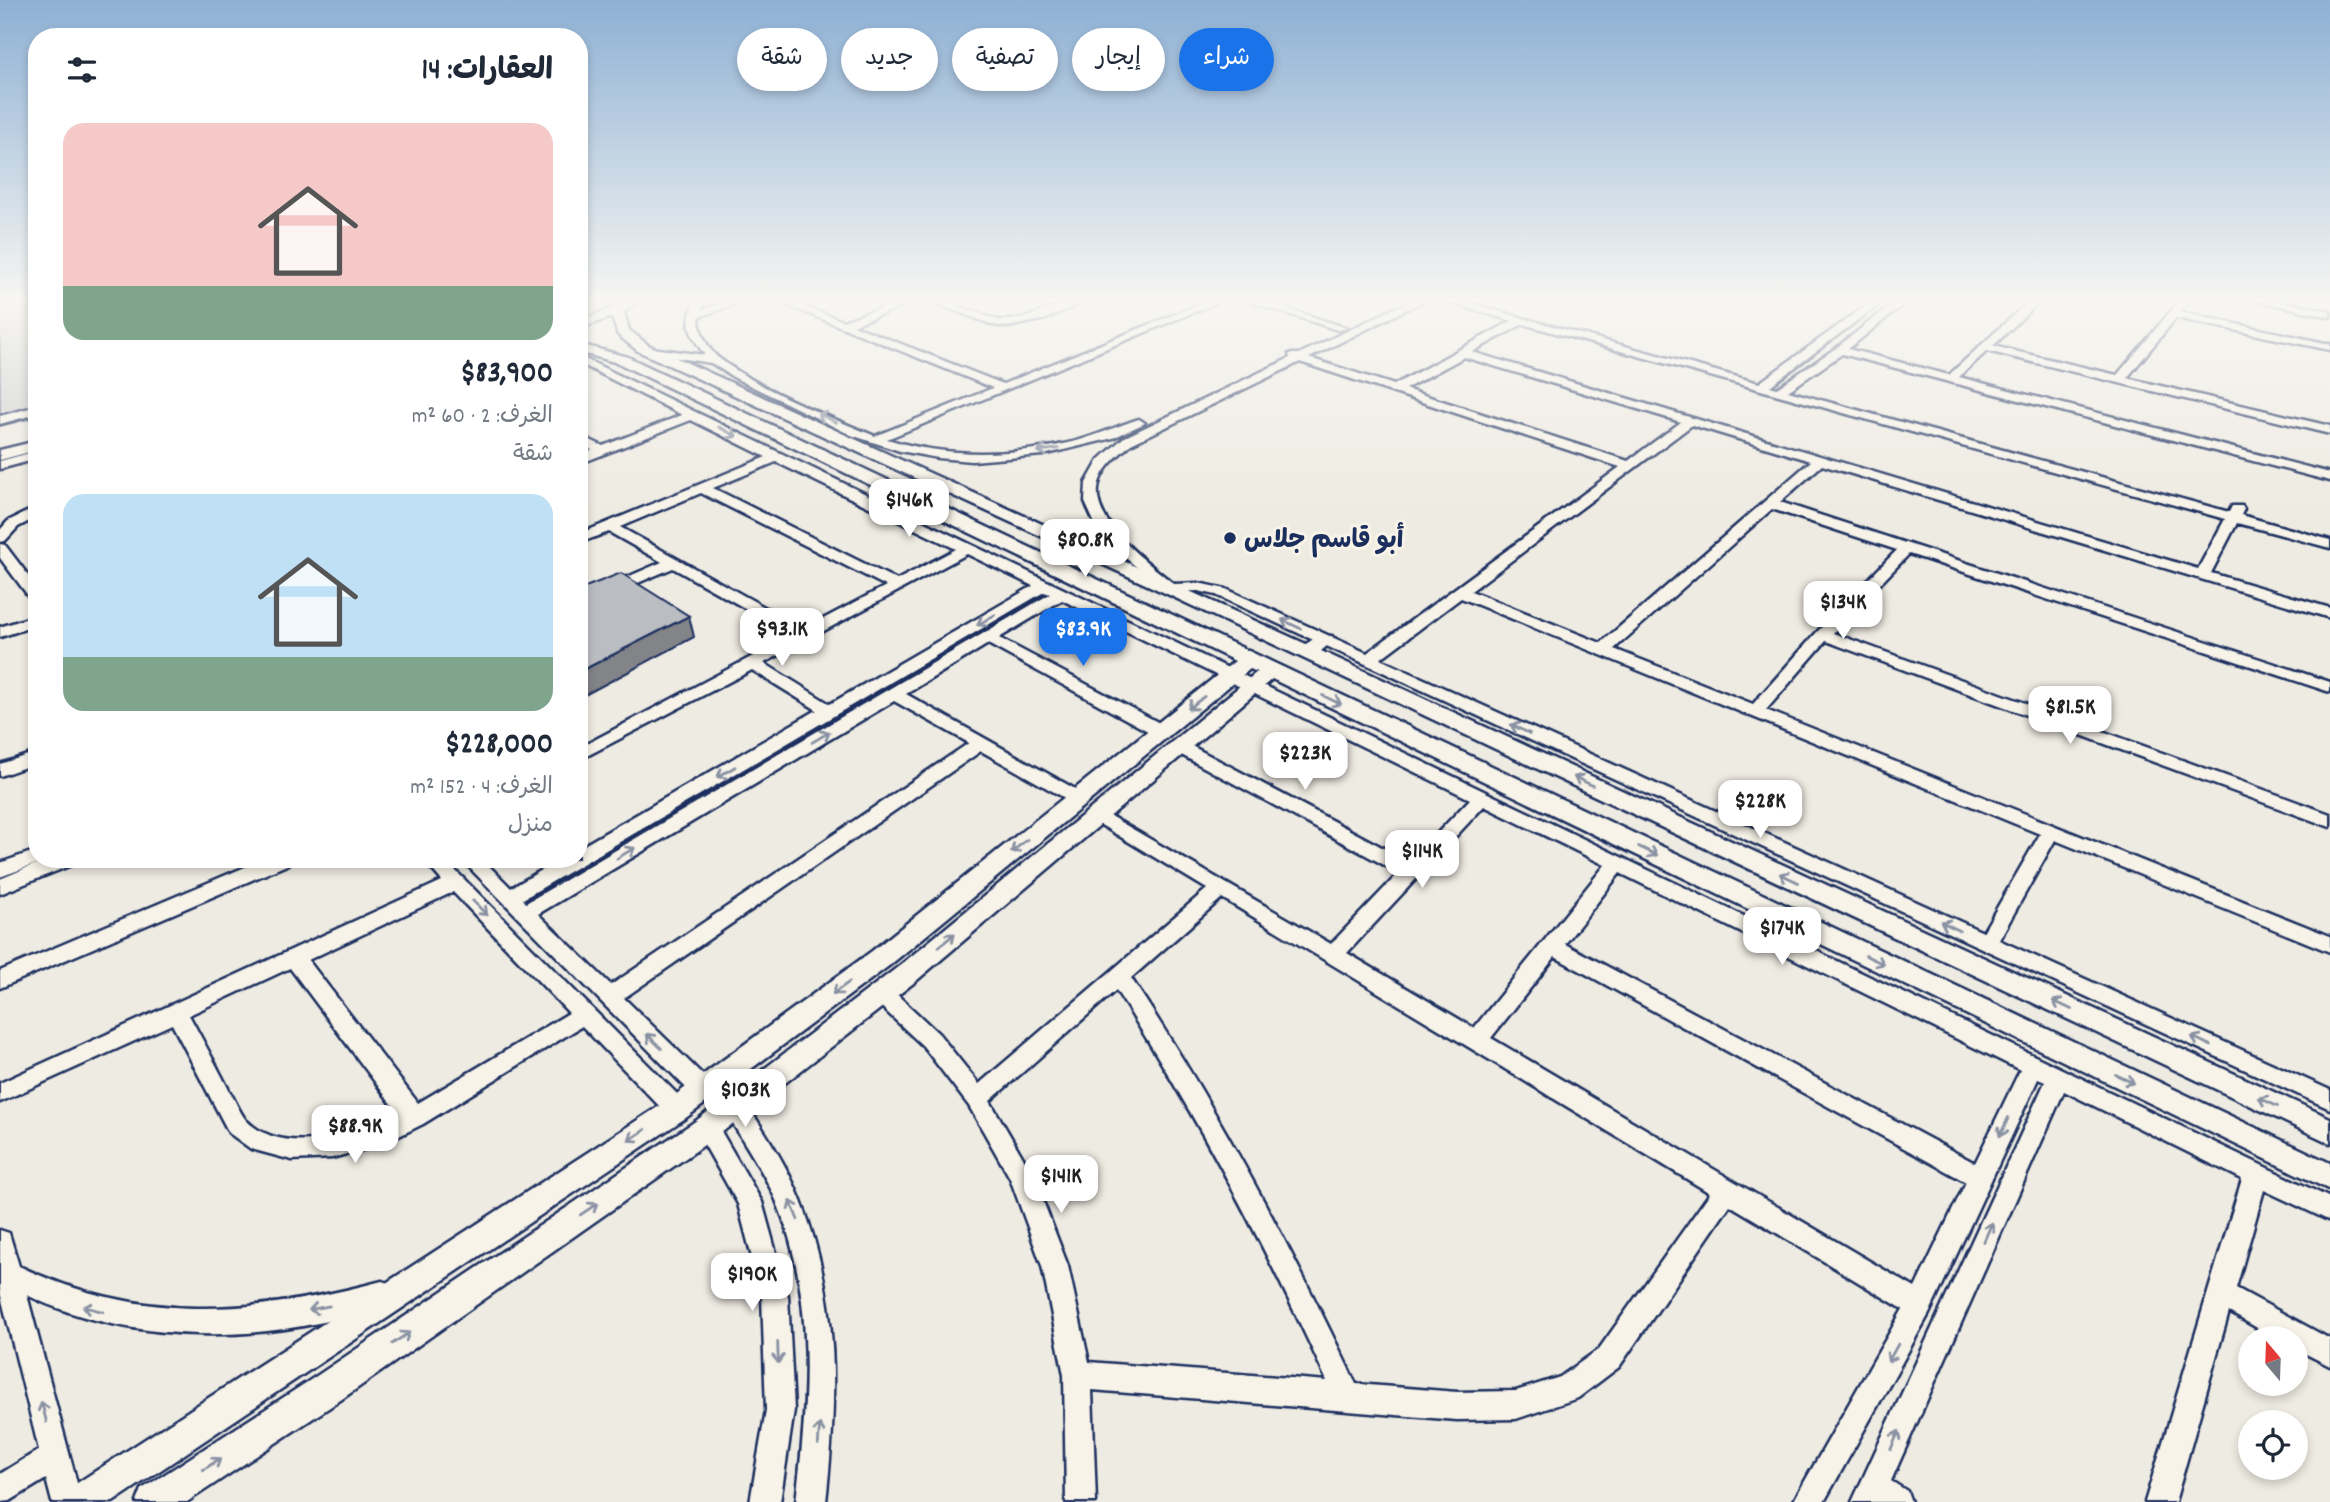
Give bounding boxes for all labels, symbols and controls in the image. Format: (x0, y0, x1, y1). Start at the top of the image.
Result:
chip: شقة (737, 28, 827, 91)
chip: جديد (841, 28, 938, 91)
chip: تصفية (952, 28, 1058, 91)
chip: إيجار (1072, 28, 1165, 91)
chip: شراء (1179, 28, 1274, 91)
icon: filters (63, 51, 101, 89)
text: العقارات: 14 (422, 51, 553, 94)
icon: home (245, 168, 371, 294)
text: $83,900 (460, 354, 553, 397)
text: الغرف: 2 · 60 m² (412, 401, 553, 434)
one-way arrow (817, 410, 838, 424)
one-way arrow (717, 426, 738, 439)
text: شقة (513, 439, 553, 472)
one-way arrow (1037, 444, 1059, 457)
pin: $146K (860, 480, 958, 539)
text: $146K (885, 485, 933, 518)
pin: $80.8K (1028, 520, 1142, 579)
place label: أبو قاسم جلاس (1244, 522, 1404, 560)
text: $80.8K (1056, 525, 1114, 558)
marker: أبو قاسم جلاس (1222, 530, 1238, 546)
icon: home (245, 539, 371, 665)
pin: $134K (1794, 582, 1892, 641)
text: $134K (1819, 587, 1867, 620)
pin: $93.1K (725, 608, 839, 668)
pin: $83.9K (1026, 608, 1140, 668)
one-way arrow (976, 613, 996, 627)
text: $93.1K (756, 614, 808, 647)
text: $83.9K (1055, 614, 1111, 647)
one-way arrow (1281, 617, 1302, 630)
pin: $81.5K (2013, 686, 2127, 746)
text: $81.5K (2044, 692, 2096, 725)
one-way arrow (1321, 694, 1342, 707)
one-way arrow (1187, 695, 1205, 711)
one-way arrow (1510, 722, 1531, 735)
text: $228,000 (445, 725, 553, 768)
one-way arrow (811, 730, 831, 744)
pin: $223K (1256, 732, 1354, 792)
text: $223K (1279, 738, 1331, 771)
one-way arrow (716, 765, 736, 779)
text: الغرف: 4 · 152 m² (410, 772, 553, 805)
one-way arrow (1573, 774, 1594, 788)
pin: $228K (1711, 780, 1809, 840)
text: $228K (1734, 786, 1786, 819)
text: منزل (508, 810, 553, 843)
pin: $114K (1373, 830, 1471, 890)
text: $114K (1401, 836, 1443, 869)
one-way arrow (1010, 839, 1028, 854)
one-way arrow (1637, 845, 1658, 858)
one-way arrow (615, 846, 635, 860)
one-way arrow (1779, 871, 1801, 884)
one-way arrow (472, 899, 489, 916)
pin: $174K (1733, 908, 1831, 967)
text: $174K (1759, 913, 1805, 946)
one-way arrow (1940, 919, 1961, 932)
one-way arrow (938, 932, 956, 948)
one-way arrow (1864, 953, 1885, 967)
one-way arrow (832, 980, 850, 995)
one-way arrow (2052, 998, 2073, 1011)
one-way arrow (646, 1032, 663, 1049)
one-way arrow (2191, 1034, 2212, 1047)
pin: $103K (696, 1070, 794, 1129)
one-way arrow (2114, 1073, 2135, 1086)
text: $103K (720, 1075, 770, 1108)
one-way arrow (2258, 1094, 2279, 1108)
pin: $88.9K (298, 1106, 412, 1165)
text: $88.9K (327, 1111, 383, 1144)
one-way arrow (1997, 1116, 2010, 1137)
one-way arrow (627, 1128, 647, 1142)
pin: $141K (1012, 1156, 1110, 1215)
text: $141K (1040, 1161, 1082, 1194)
one-way arrow (786, 1200, 799, 1222)
one-way arrow (579, 1202, 598, 1216)
one-way arrow (1982, 1222, 1995, 1243)
pin: $190K (703, 1254, 801, 1313)
text: $190K (727, 1259, 777, 1292)
one-way arrow (83, 1302, 105, 1315)
one-way arrow (308, 1302, 331, 1316)
north arrow (2238, 1326, 2308, 1396)
map controls (2238, 1326, 2308, 1480)
one-way arrow (391, 1331, 411, 1345)
one-way arrow (771, 1341, 784, 1364)
one-way arrow (1885, 1343, 1899, 1363)
one-way arrow (37, 1401, 50, 1424)
button: locate (2238, 1410, 2308, 1480)
one-way arrow (813, 1423, 826, 1446)
one-way arrow (1889, 1430, 1902, 1451)
one-way arrow (202, 1457, 222, 1471)

